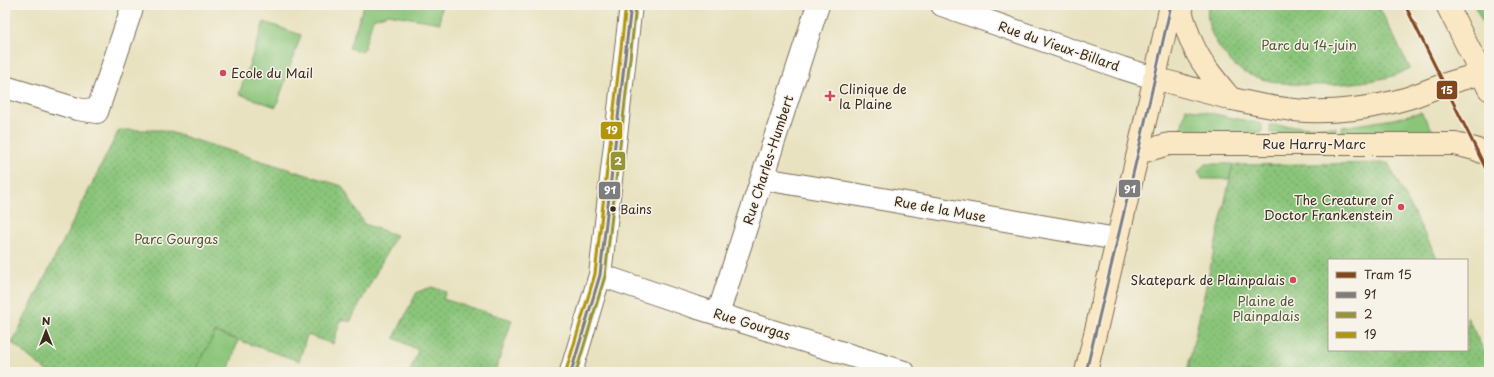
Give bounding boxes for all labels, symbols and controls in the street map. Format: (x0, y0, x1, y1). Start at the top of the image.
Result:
street label: Rue du Vieux-Billard (996, 16, 1122, 75)
park label: Parc du 14-juin (1261, 35, 1357, 54)
place label: Ecole du Mail (231, 63, 313, 82)
marker: Ecole du Mail (218, 68, 228, 78)
place label: Clinique de la Plaine (839, 79, 907, 113)
line badge: 15 (1436, 80, 1458, 100)
text: 15 (1441, 81, 1453, 98)
marker: Clinique de la Plaine (824, 90, 836, 102)
street label: Rue Charles-Humbert (738, 93, 797, 227)
line badge: 19 (600, 121, 623, 140)
text: 19 (606, 121, 618, 138)
street label: Rue Harry-Marc (1262, 134, 1366, 153)
line badge: 2 (610, 151, 626, 171)
text: 2 (614, 152, 622, 169)
line badge: 91 (1118, 179, 1141, 198)
text: 91 (1124, 180, 1136, 197)
line badge: 91 (598, 181, 621, 200)
text: 91 (604, 181, 616, 198)
place label: The Creature of Doctor Frankenstein (1264, 190, 1394, 224)
street label: Rue de la Muse (893, 191, 987, 226)
place label: Bains (620, 200, 652, 218)
marker: The Creature of Doctor Frankenstein (1396, 202, 1406, 212)
marker: Bains (608, 204, 618, 214)
park label: Parc Gourgas (134, 229, 218, 248)
legend (1328, 259, 1468, 351)
text: Tram 15 (1364, 265, 1412, 283)
place label: Skatepark de Plainpalais (1130, 270, 1285, 289)
marker: Skatepark de Plainpalais (1288, 275, 1298, 285)
text: 91 (1364, 285, 1376, 303)
park label: Plaine de Plainpalais (1232, 291, 1300, 325)
street label: Rue Gourgas (711, 303, 793, 344)
text: 2 (1364, 305, 1373, 323)
north arrow (26, 311, 66, 351)
text: N (42, 312, 51, 329)
text: 19 (1364, 325, 1376, 343)

